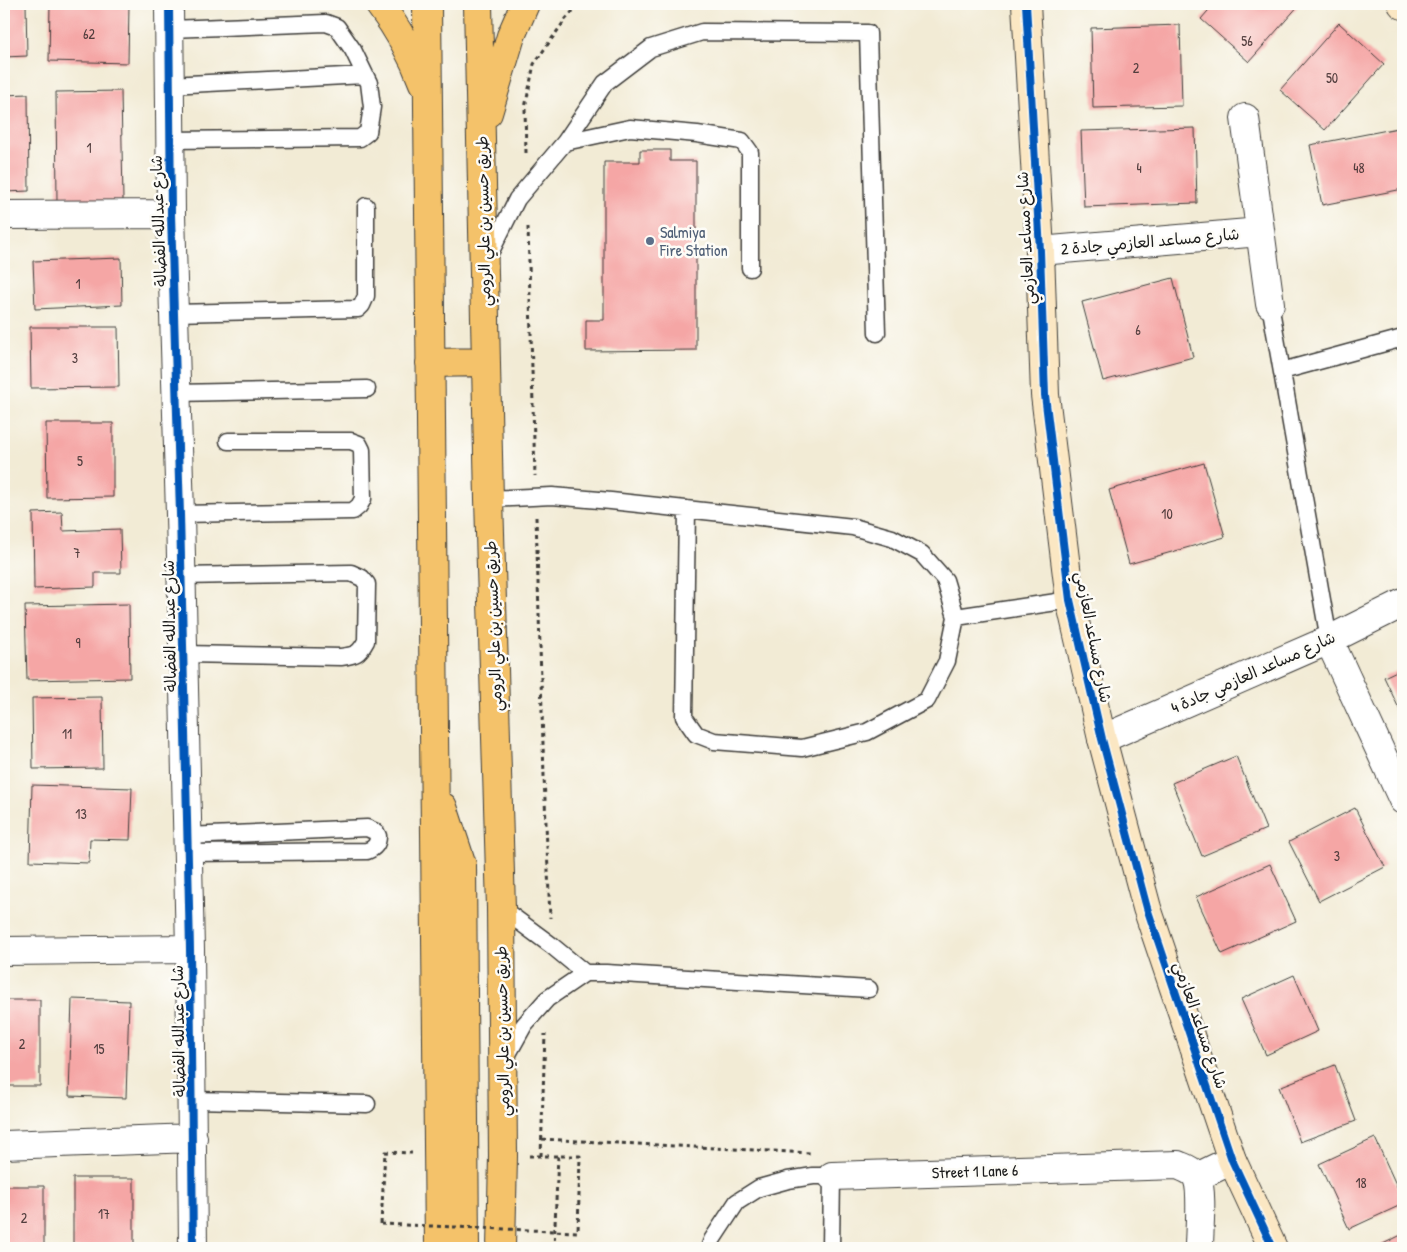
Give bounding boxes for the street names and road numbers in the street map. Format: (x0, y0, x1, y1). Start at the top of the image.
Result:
street label: طريق حسين بن علي الرومي (471, 135, 499, 307)
street label: شارع عبدالله الفضالة (145, 155, 172, 287)
street label: شارع مساعد العازمي (1011, 171, 1043, 305)
street label: شارع مساعد العازمي جادة 2 (1060, 222, 1241, 264)
street label: طريق حسين بن علي الرومي (479, 540, 511, 712)
street label: شارع عبدالله الفضالة (157, 560, 182, 692)
street label: شارع مساعد العازمي (1067, 569, 1118, 705)
street label: شارع مساعد العازمي جادة 4 (1167, 626, 1340, 722)
street label: طريق حسين بن علي الرومي (490, 945, 518, 1117)
street label: شارع مساعد العازمي (1165, 958, 1233, 1093)
street label: شارع عبدالله الفضالة (166, 965, 191, 1097)
street label: Street 1 Lane 6 (931, 1159, 1019, 1183)

